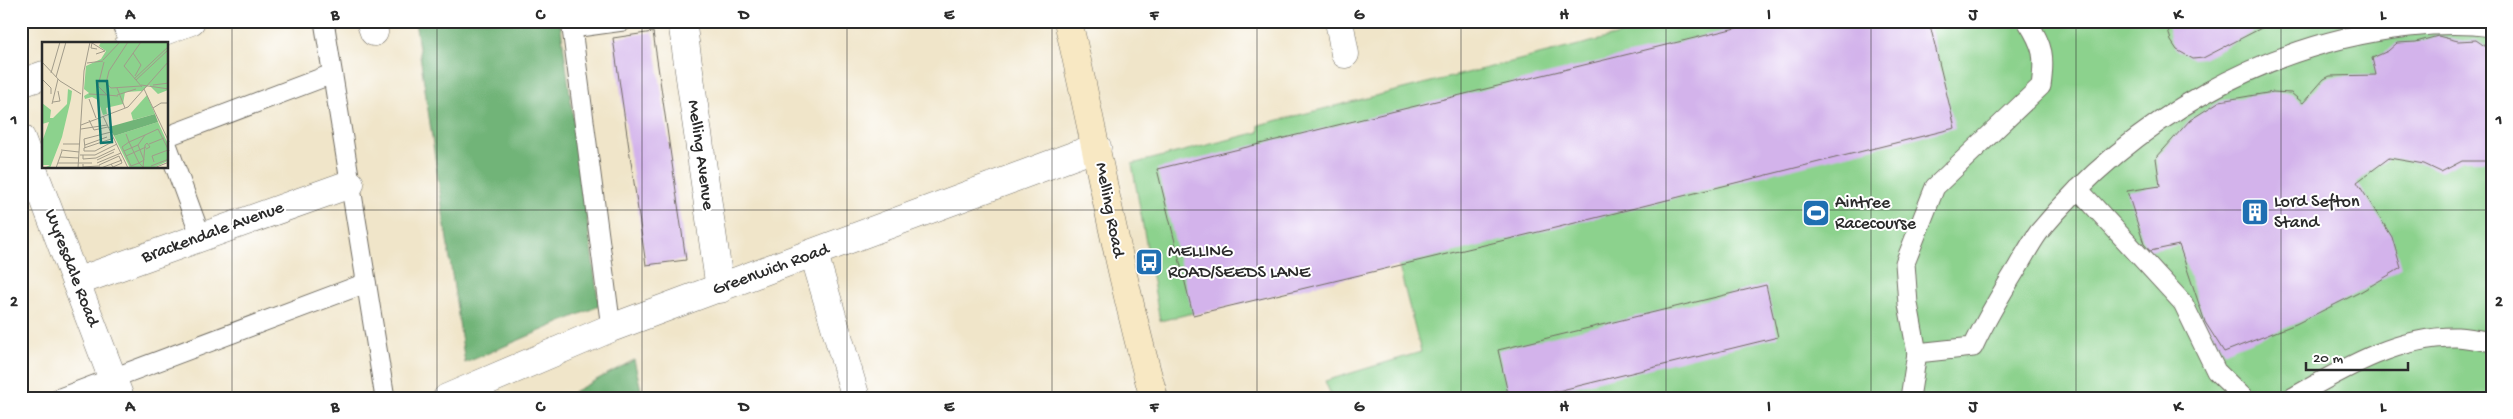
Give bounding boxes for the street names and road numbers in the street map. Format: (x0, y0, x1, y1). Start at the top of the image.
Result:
street label: Melling Avenue (682, 99, 718, 212)
street label: Melling Road (1090, 161, 1129, 261)
street label: Brackendale Avenue (138, 197, 288, 269)
street label: Wyresdale Road (39, 206, 104, 331)
street label: Greenwich Road (710, 239, 833, 301)

